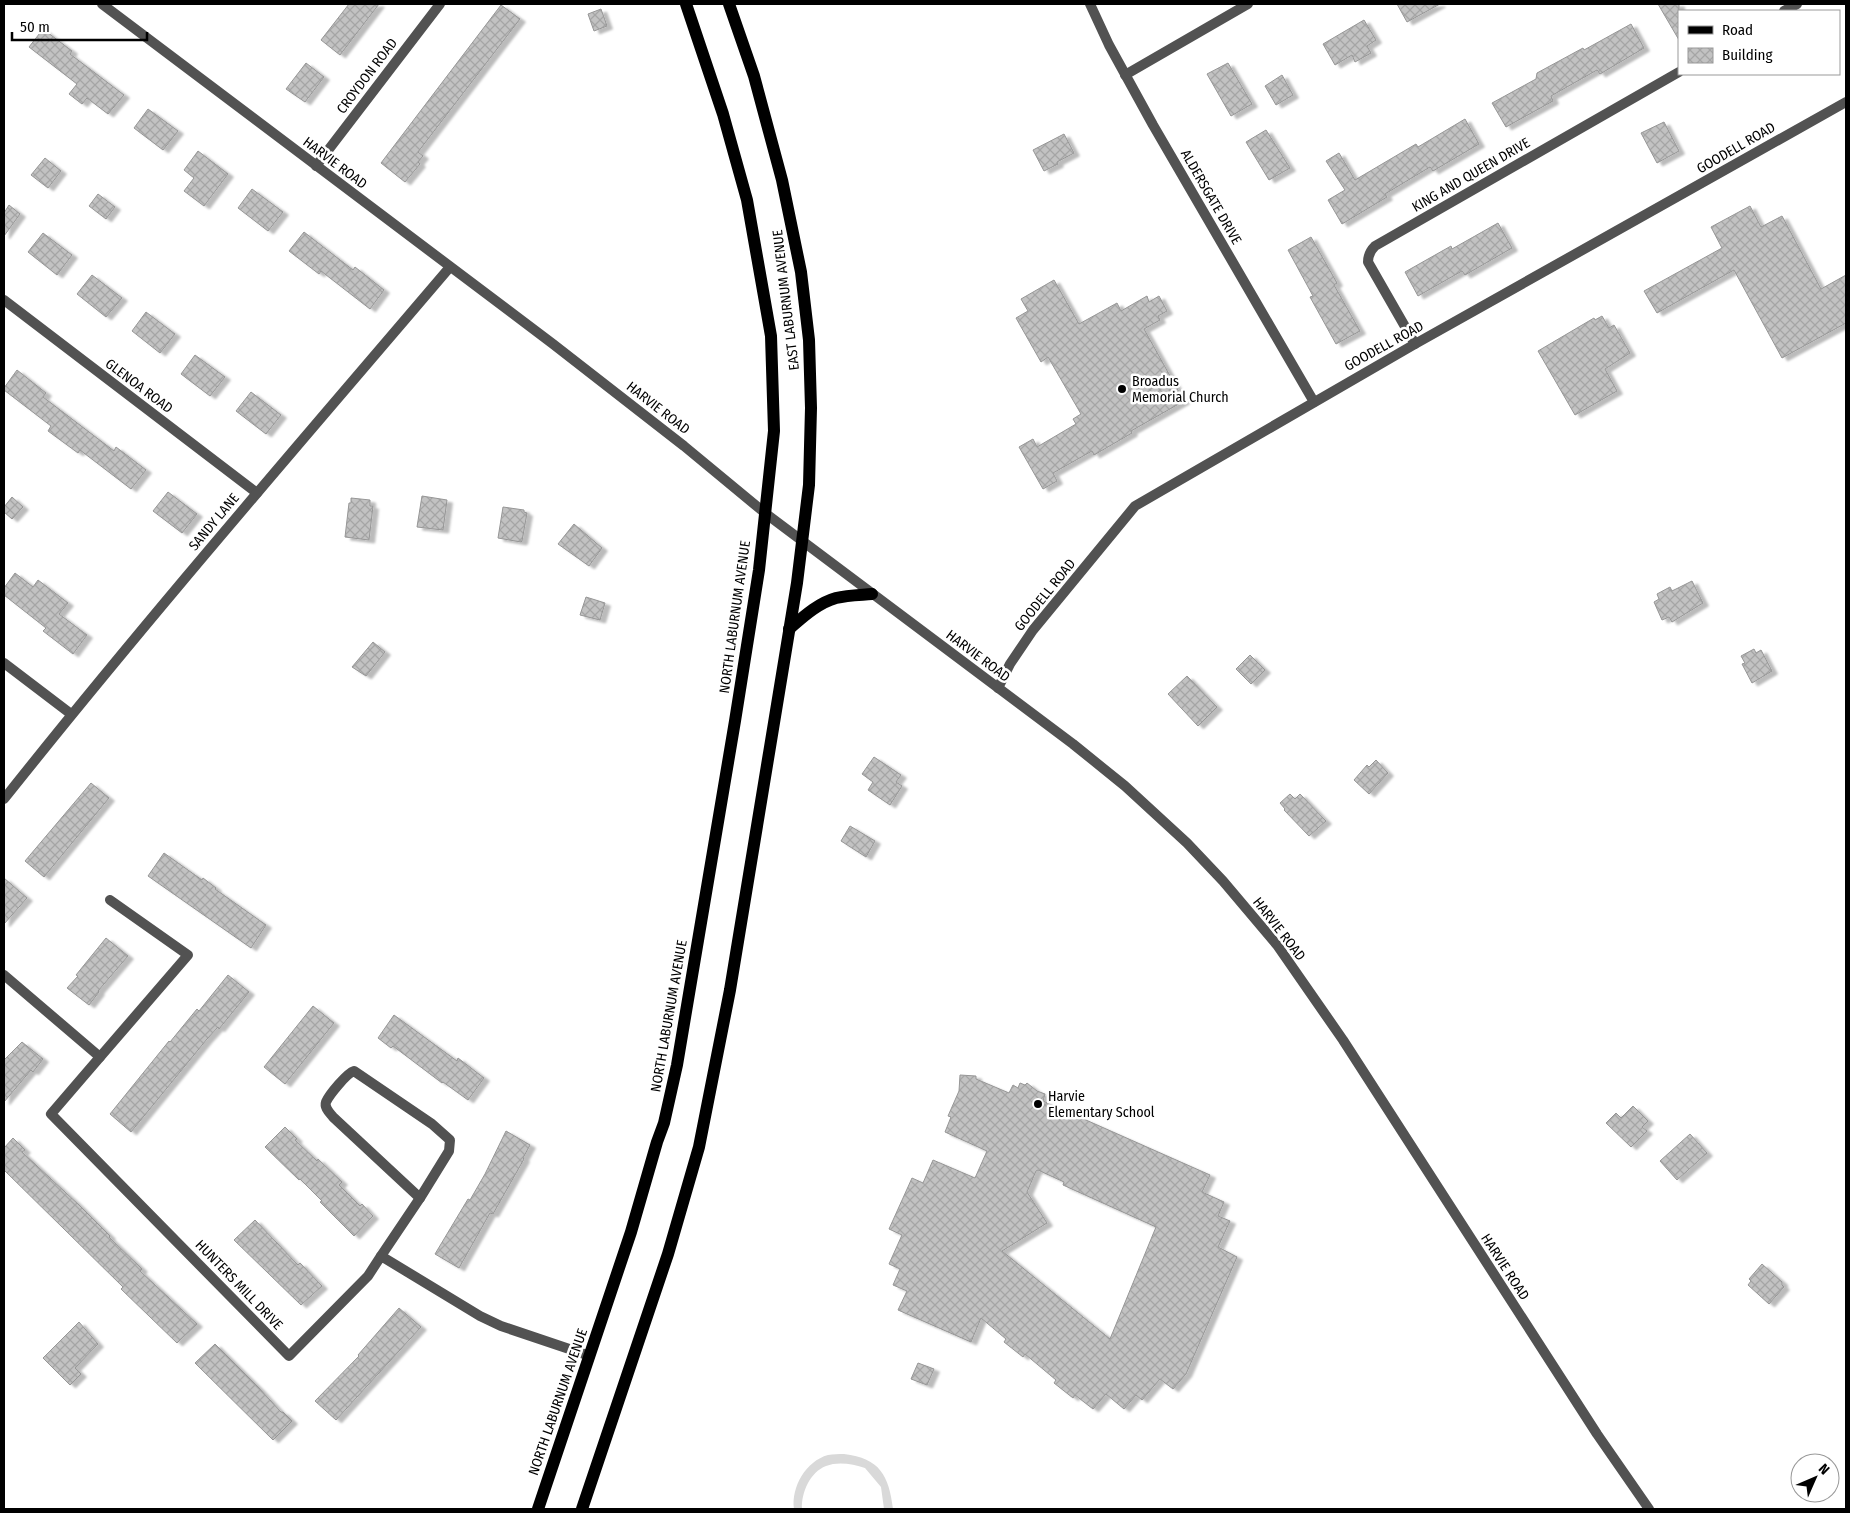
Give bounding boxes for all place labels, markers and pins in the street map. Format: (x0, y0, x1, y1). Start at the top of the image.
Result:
place label: Broadus Memorial Church (1132, 373, 1229, 406)
marker: Broadus Memorial Church (1116, 383, 1128, 395)
place label: Harvie Elementary School (1048, 1088, 1155, 1121)
marker: Harvie Elementary School (1032, 1098, 1044, 1110)

